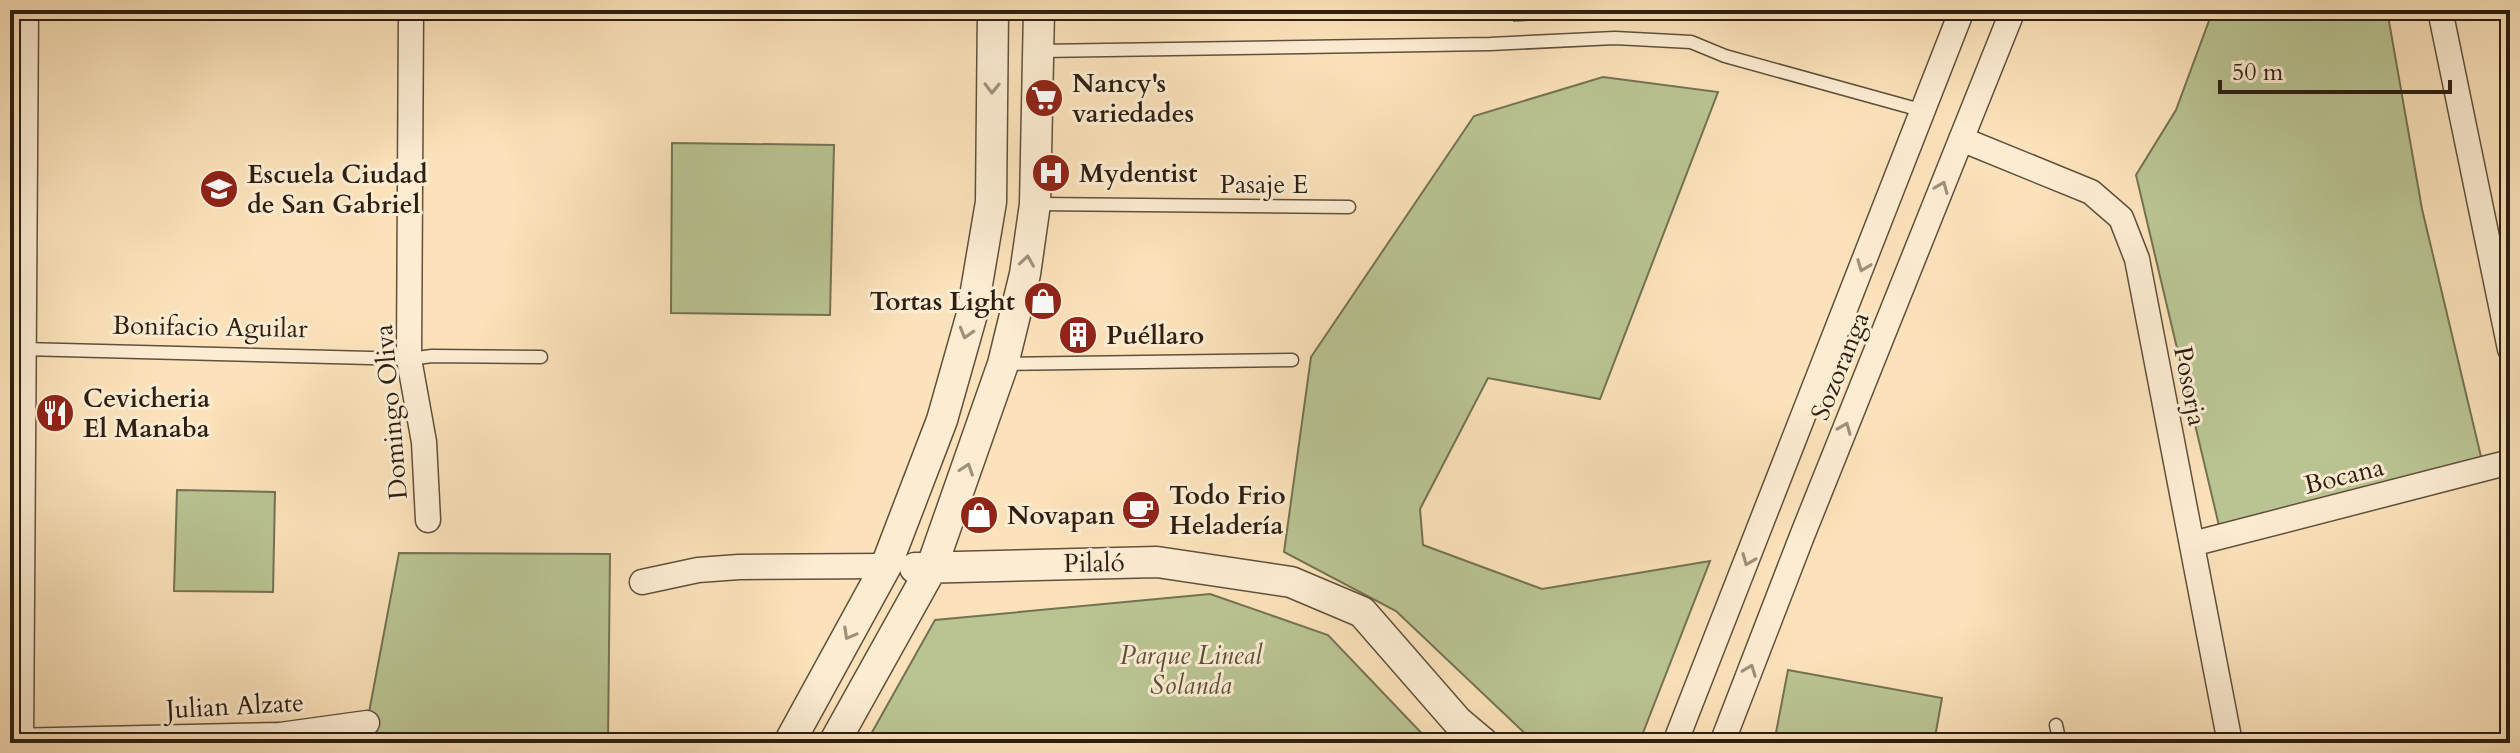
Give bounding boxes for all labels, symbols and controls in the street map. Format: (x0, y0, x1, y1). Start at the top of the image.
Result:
scale bar (2220, 44, 2450, 94)
text: 50 m (2232, 56, 2284, 89)
place label: Nancy's variedades (1072, 66, 1194, 131)
supermarket icon: Nancy's variedades (1023, 77, 1065, 119)
one-way arrow (983, 82, 1001, 95)
hospital icon: Mydentist (1030, 152, 1072, 194)
place label: Mydentist (1079, 156, 1197, 191)
place label: Escuela Ciudad de San Gabriel (247, 157, 428, 222)
street label: Pasaje E (1220, 167, 1308, 202)
school or university icon: Escuela Ciudad de San Gabriel (198, 168, 240, 210)
one-way arrow (1932, 181, 1949, 195)
one-way arrow (1017, 254, 1034, 268)
one-way arrow (1857, 258, 1873, 272)
shop icon: Tortas Light (1022, 280, 1064, 322)
place label: Tortas Light (869, 284, 1015, 319)
street label: Sozoranga (1802, 307, 1878, 425)
street label: Bonifacio Aguilar (112, 308, 308, 346)
building icon: Puéllaro (1057, 314, 1099, 356)
place label: Puéllaro (1106, 318, 1204, 353)
street label: Domingo Oliva (366, 323, 416, 501)
one-way arrow (959, 326, 976, 340)
street label: Posorja (2165, 343, 2215, 429)
place label: Cevicheria El Manaba (83, 381, 210, 446)
restaurant icon: Cevicheria El Manaba (34, 392, 76, 434)
one-way arrow (1835, 422, 1852, 436)
street label: Bocana (2301, 449, 2387, 503)
one-way arrow (957, 462, 973, 476)
place label: Todo Frio Heladería (1169, 478, 1286, 543)
cafe icon: Todo Frio Heladería (1120, 489, 1162, 531)
shop icon: Novapan (958, 494, 1000, 536)
place label: Novapan (1007, 498, 1115, 533)
street label: Pilaló (1063, 545, 1125, 581)
one-way arrow (1741, 552, 1757, 566)
one-way arrow (843, 626, 858, 641)
park label: Parque Lineal Solanda (1120, 638, 1263, 703)
one-way arrow (1740, 664, 1757, 678)
street label: Julian Alzate (161, 685, 305, 727)

